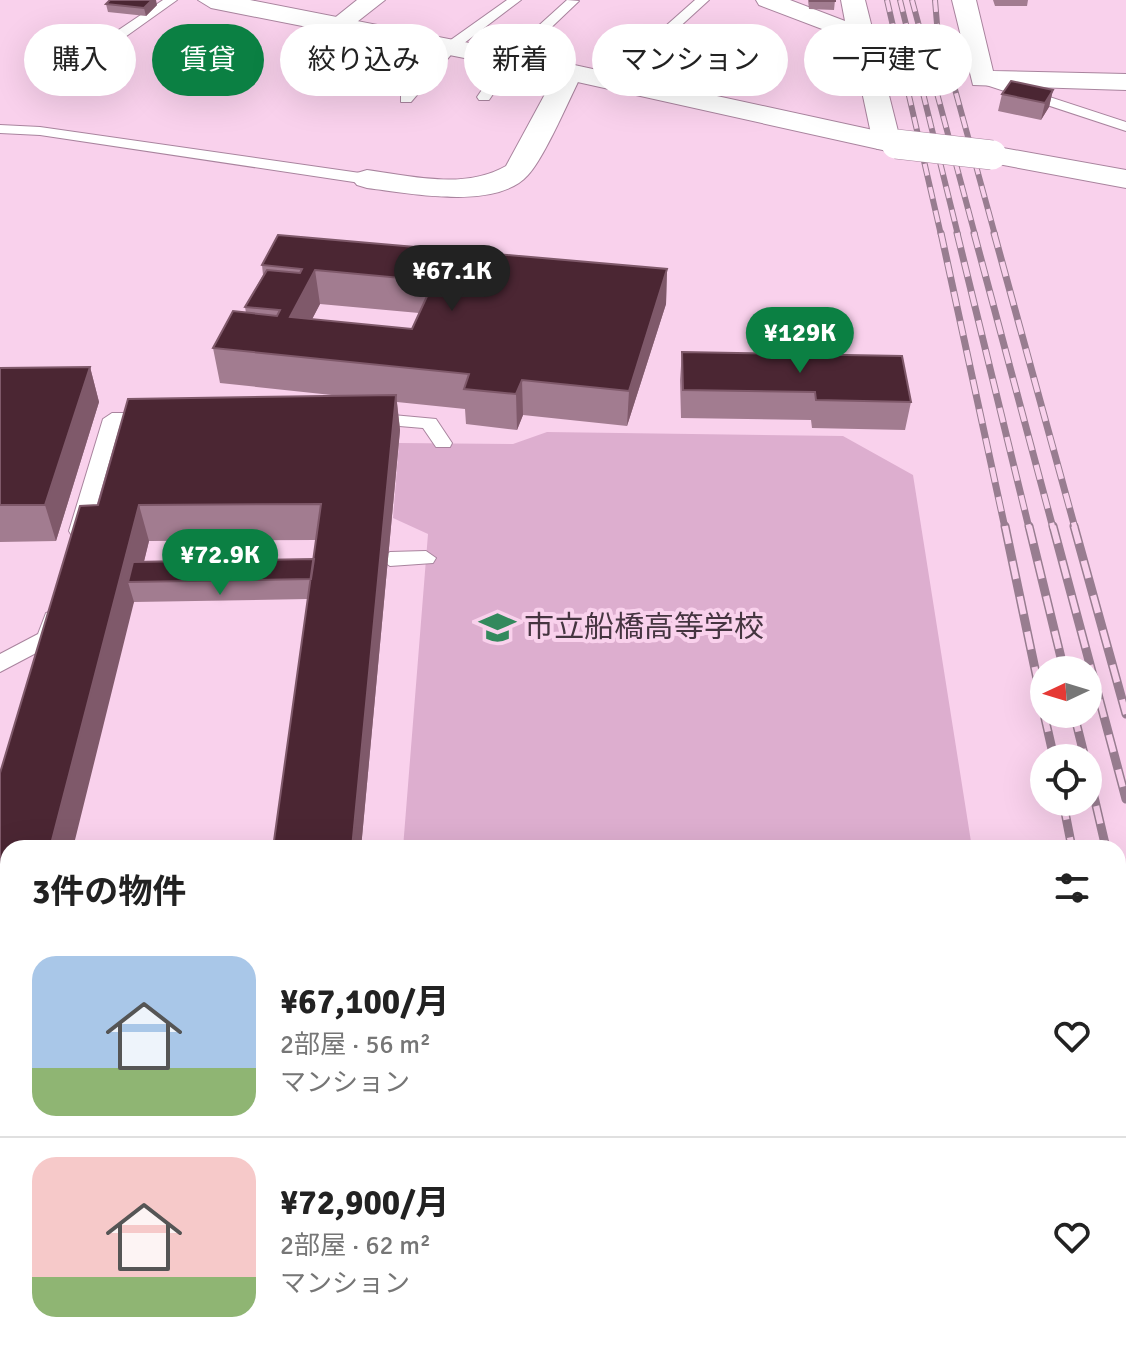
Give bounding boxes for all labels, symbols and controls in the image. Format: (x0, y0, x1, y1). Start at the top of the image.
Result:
chip: 購入 (24, 24, 136, 96)
chip: 賃貸 (152, 24, 264, 96)
chip: 絞り込み (280, 24, 448, 96)
chip: 新着 (464, 24, 576, 96)
chip: マンション (592, 24, 788, 96)
chip: 一戸建て (804, 24, 972, 96)
pin: ¥67.1K (387, 245, 517, 313)
text: ¥67.1K (412, 255, 492, 287)
pin: ¥129K (744, 307, 856, 375)
text: ¥129K (764, 317, 836, 349)
pin: ¥72.9K (155, 529, 285, 597)
text: ¥72.9K (180, 539, 260, 571)
school or university icon: 市立船橋高等学校 (479, 608, 517, 646)
place label: 市立船橋高等学校 (524, 609, 764, 646)
north arrow (1030, 656, 1102, 728)
map controls (1030, 656, 1102, 816)
button: locate (1030, 744, 1102, 816)
icon: filters (1050, 866, 1094, 910)
text: 3件の物件 (32, 871, 186, 913)
text: ¥67,100/月 (280, 981, 450, 1023)
icon: home (96, 988, 192, 1084)
icon: heart (1050, 1014, 1094, 1058)
text: 2部屋 · 56 m² (280, 1029, 431, 1061)
text: マンション (280, 1067, 410, 1099)
text: ¥72,900/月 (280, 1182, 450, 1224)
icon: home (96, 1189, 192, 1285)
icon: heart (1050, 1215, 1094, 1259)
text: 2部屋 · 62 m² (280, 1230, 431, 1262)
text: マンション (280, 1268, 410, 1300)

